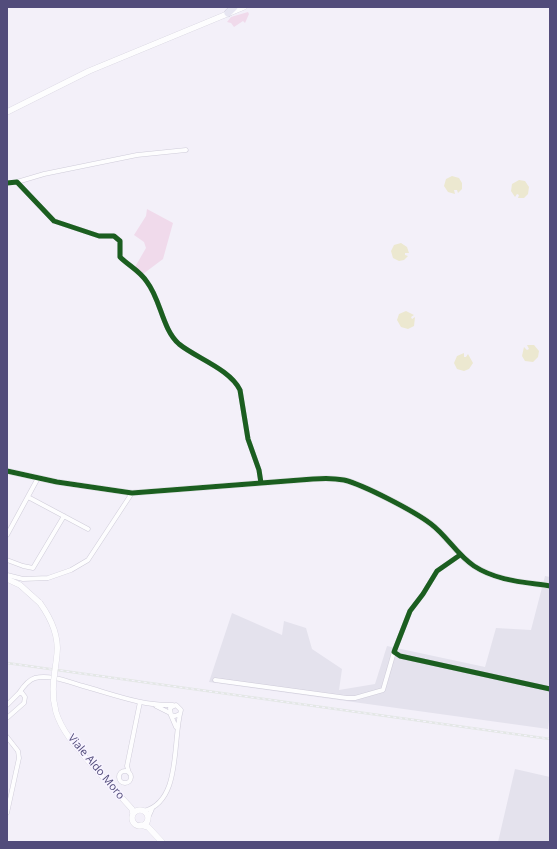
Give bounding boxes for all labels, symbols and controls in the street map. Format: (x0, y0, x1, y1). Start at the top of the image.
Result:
street label: Viale Aldo Moro (65, 732, 127, 802)

